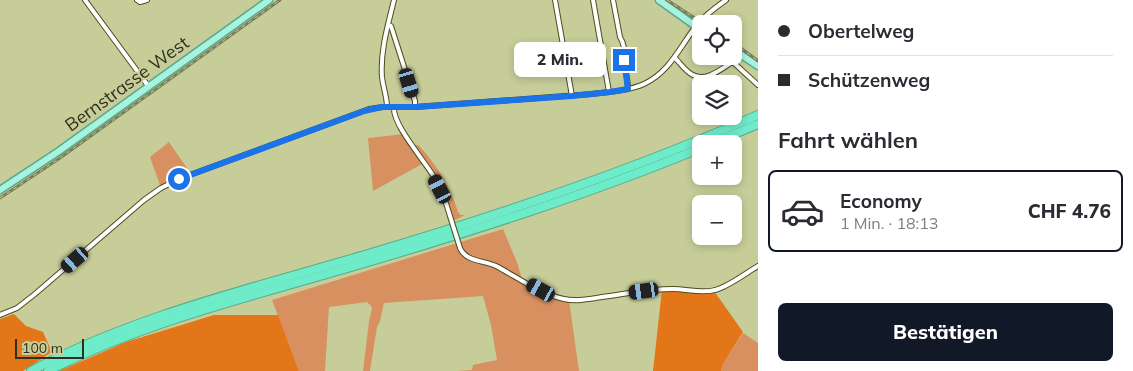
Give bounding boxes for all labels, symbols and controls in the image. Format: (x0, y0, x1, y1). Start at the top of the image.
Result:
map controls (692, 15, 742, 245)
button: locate (692, 15, 742, 65)
text: Obertelweg (808, 19, 914, 43)
street label: Bernstrasse West (60, 31, 193, 136)
callout: 2 Min. (514, 42, 606, 78)
text: 2 Min. (537, 49, 583, 69)
route end (613, 49, 635, 71)
car (397, 66, 420, 100)
text: Schützenweg (808, 68, 930, 92)
button: layers (692, 75, 742, 125)
text: Fahrt wählen (778, 126, 918, 154)
button: + (692, 135, 742, 185)
route start (168, 168, 190, 190)
car (426, 172, 453, 206)
icon: car (780, 189, 825, 234)
text: Economy (840, 189, 922, 213)
button: − (692, 195, 742, 245)
text: CHF 4.76 (1028, 199, 1111, 223)
text: 1 Min. · 18:13 (840, 213, 938, 233)
car (58, 244, 91, 276)
car (524, 276, 557, 304)
car (628, 281, 659, 301)
button: Bestätigen (778, 303, 1113, 361)
scale bar (15, 336, 84, 359)
text: 100 m (22, 339, 63, 357)

